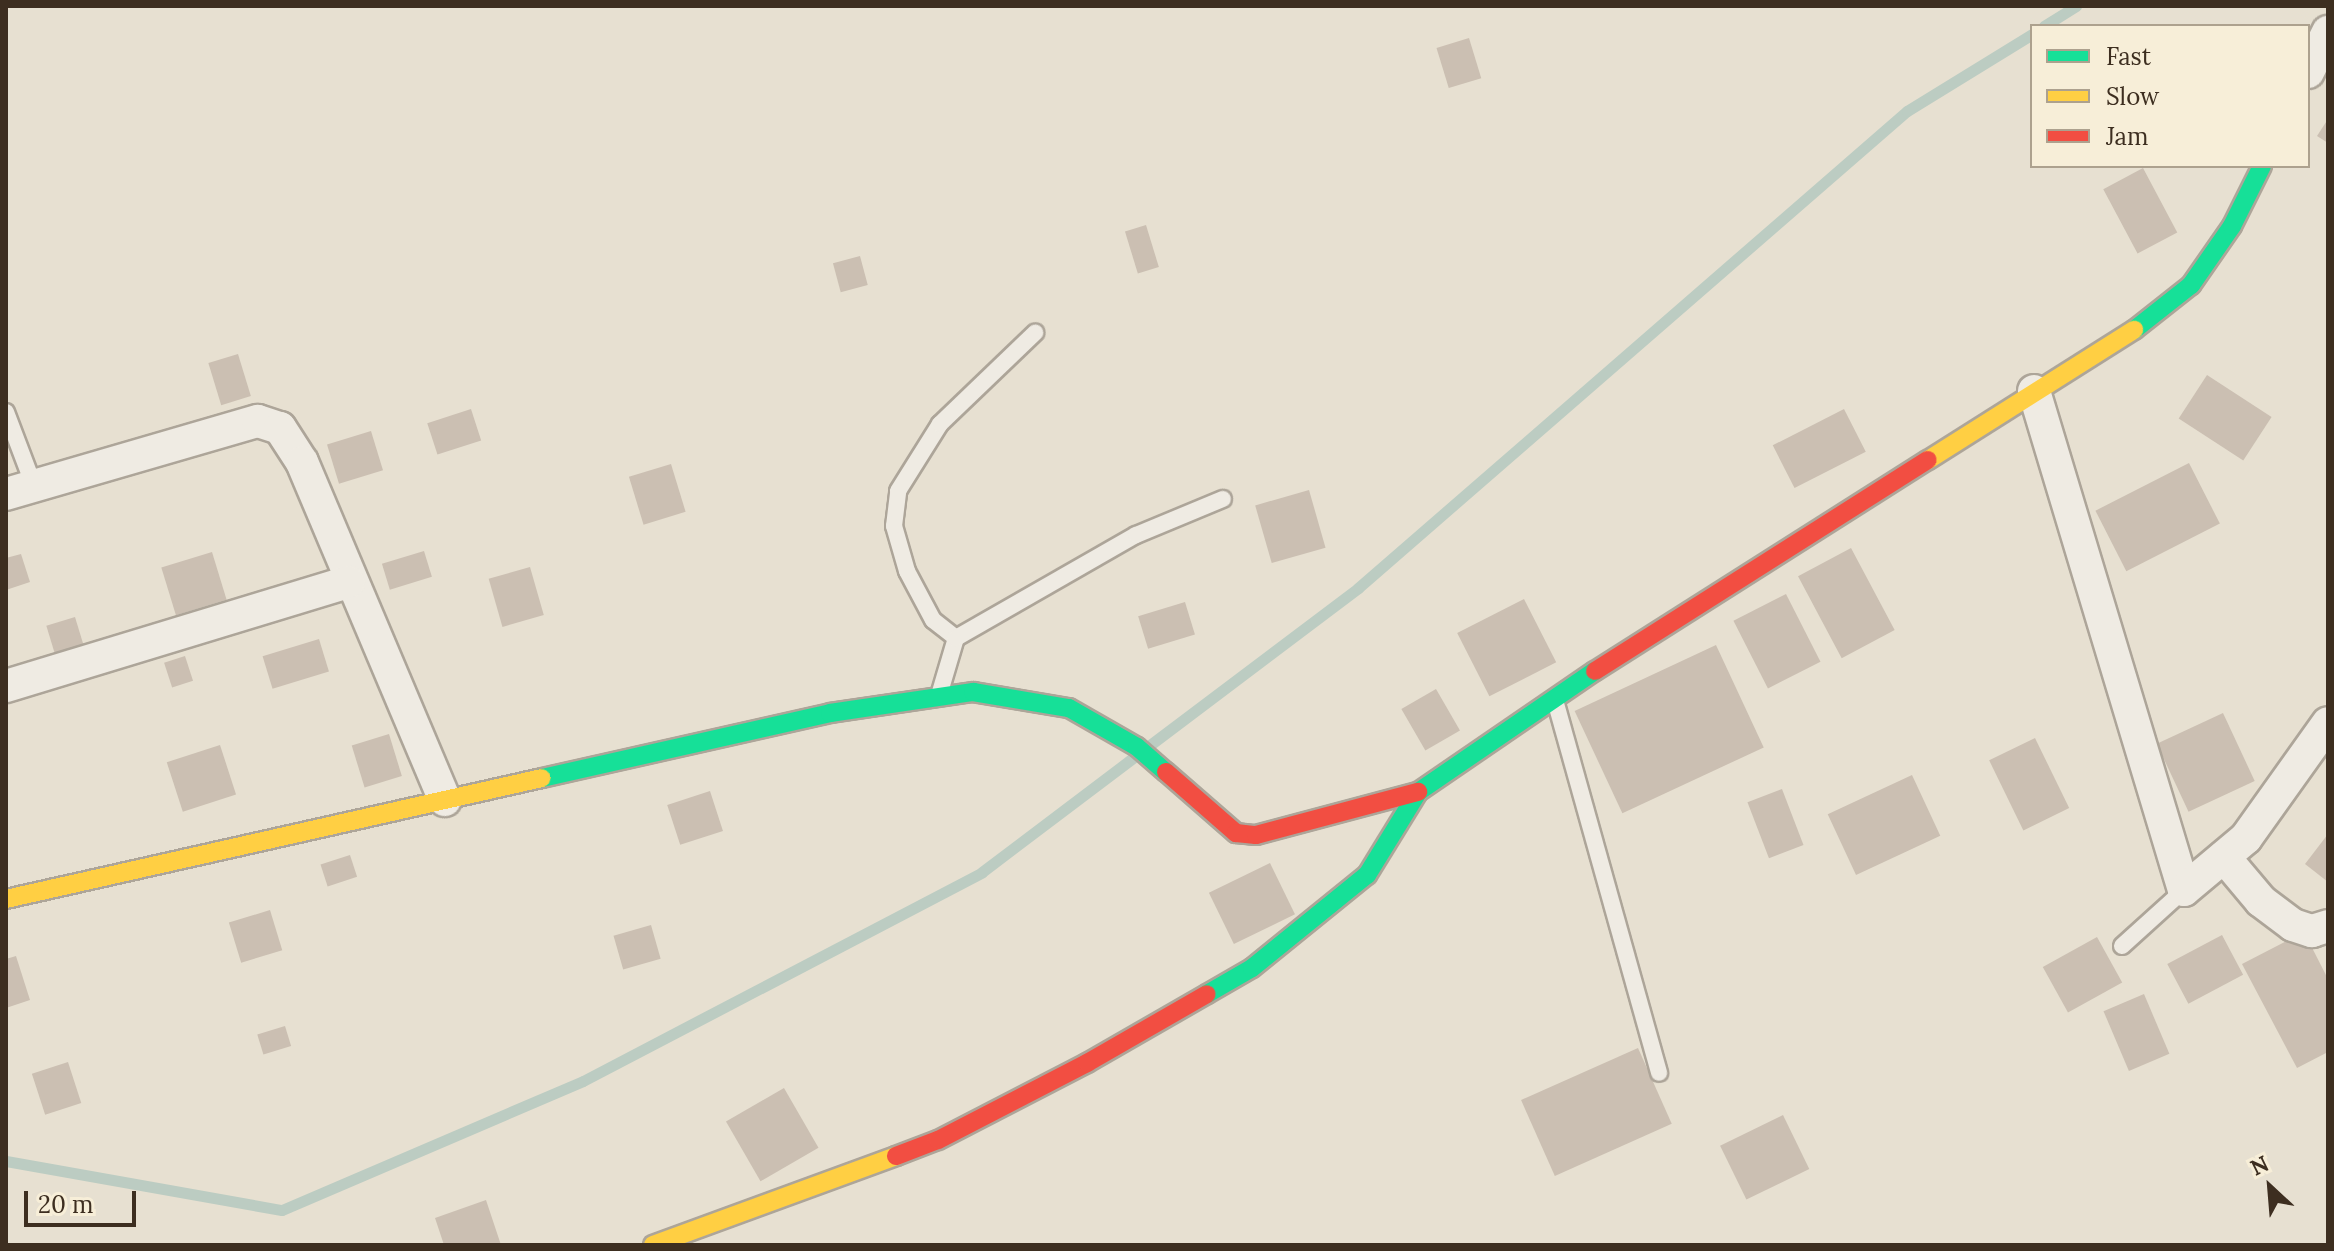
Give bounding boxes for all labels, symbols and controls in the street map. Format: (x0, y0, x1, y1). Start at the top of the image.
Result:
legend (2030, 24, 2310, 168)
text: Fast (2106, 41, 2151, 72)
text: Slow (2106, 81, 2159, 112)
text: Jam (2106, 121, 2148, 152)
north arrow (2230, 1147, 2310, 1227)
text: N (2246, 1149, 2273, 1182)
scale bar (28, 1175, 140, 1225)
text: 20 m (38, 1189, 94, 1220)

